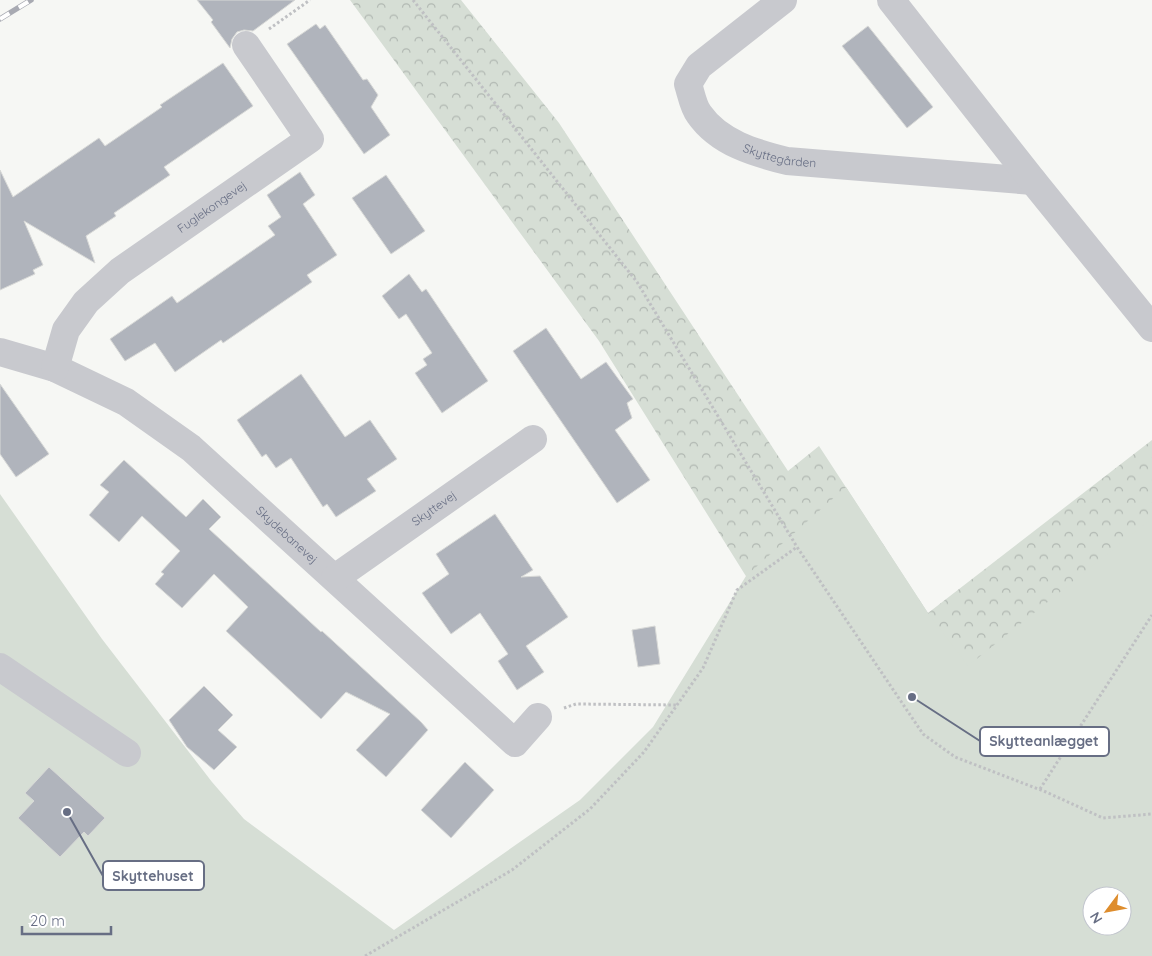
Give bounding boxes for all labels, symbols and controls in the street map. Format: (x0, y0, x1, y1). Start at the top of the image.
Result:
street label: Skyttegården (741, 140, 817, 170)
street label: Fuglekongevej (174, 177, 249, 236)
street label: Skyttevej (409, 487, 459, 529)
street label: Skydebanevej (253, 503, 321, 567)
callout: Skytteanlægget (980, 727, 1109, 756)
text: Skytteanlægget (989, 732, 1099, 750)
callout: Skyttehuset (103, 861, 204, 890)
text: Skyttehuset (112, 867, 194, 885)
north arrow (1082, 886, 1132, 936)
scale bar (22, 904, 111, 936)
text: N (1086, 909, 1106, 927)
text: 20 m (30, 911, 65, 930)

